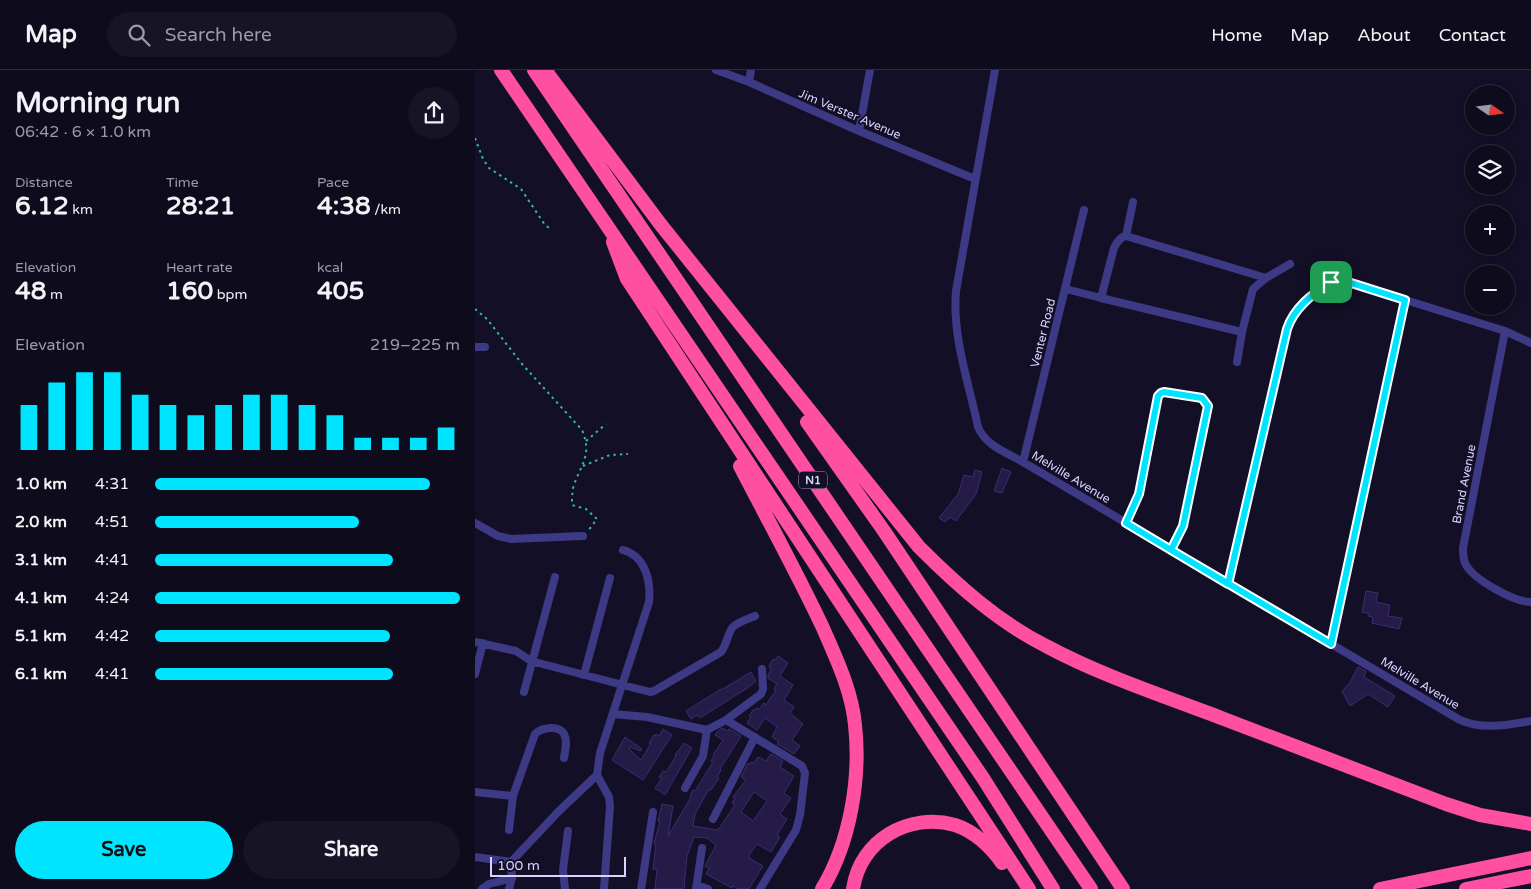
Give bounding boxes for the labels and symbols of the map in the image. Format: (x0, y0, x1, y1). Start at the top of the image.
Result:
north arrow (1465, 85, 1515, 135)
street label: Jim Verster Avenue (797, 86, 903, 142)
pin (1310, 261, 1352, 303)
street label: Venter Road (1028, 297, 1058, 369)
street label: Brand Avenue (1449, 443, 1479, 525)
street label: Melville Avenue (1029, 448, 1113, 506)
road number: N1 (799, 472, 827, 488)
street label: Melville Avenue (1378, 654, 1462, 712)
scale bar (490, 854, 626, 877)

